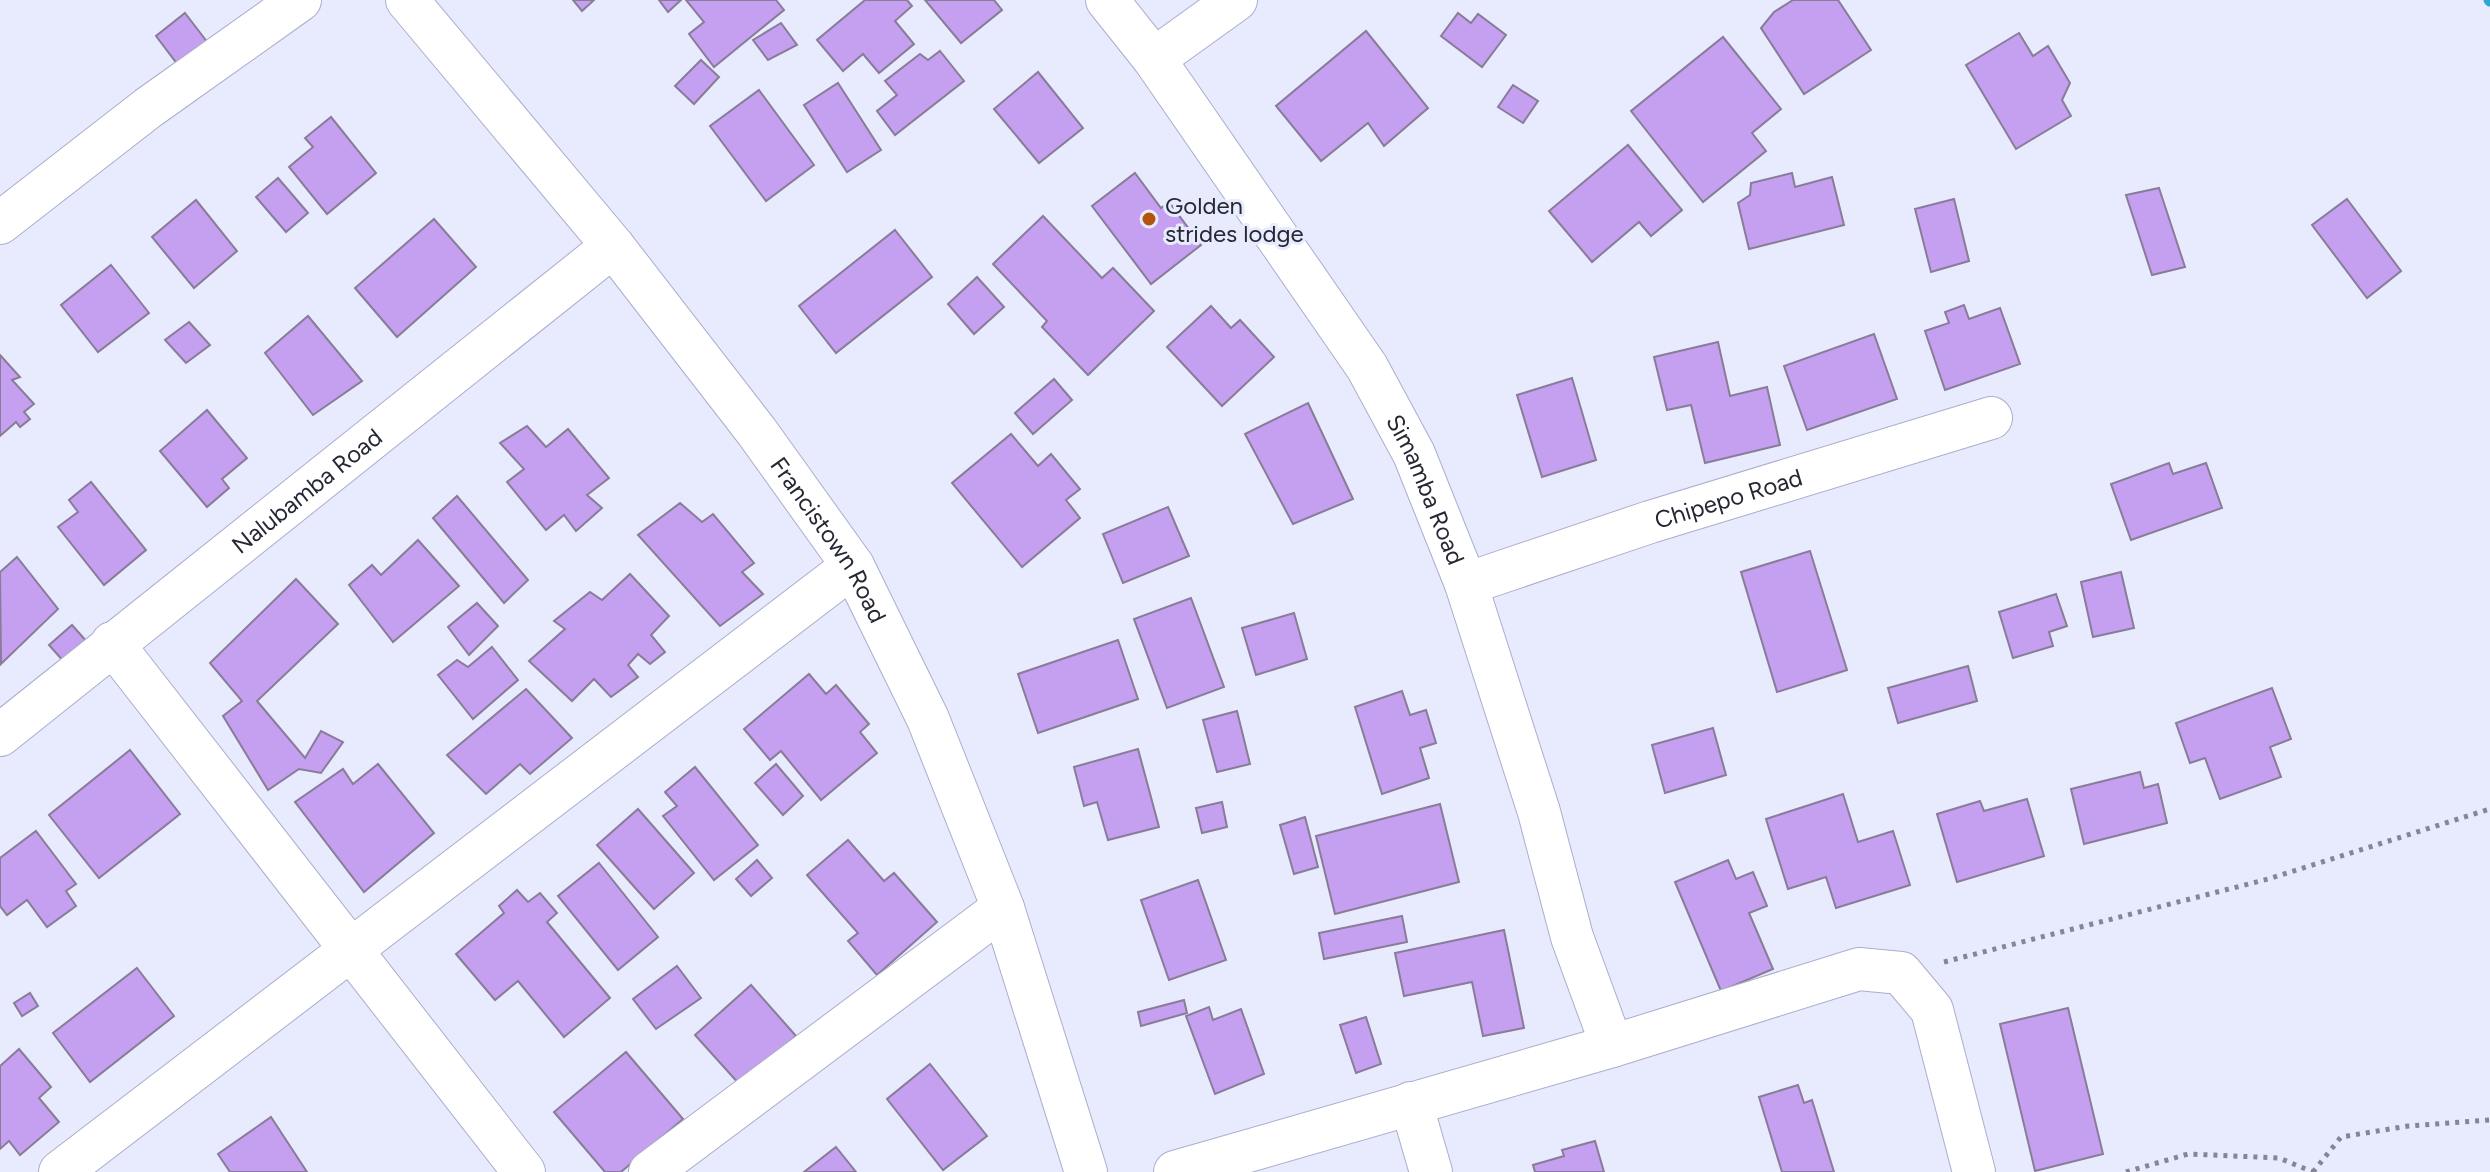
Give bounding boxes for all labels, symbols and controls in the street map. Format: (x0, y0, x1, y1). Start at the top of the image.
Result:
place label: Golden strides lodge (1165, 191, 1304, 248)
marker: Golden strides lodge (1140, 210, 1158, 228)
street label: Simamba Road (1381, 409, 1471, 569)
street label: Nalubamba Road (226, 422, 387, 559)
street label: Francistown Road (765, 451, 893, 627)
street label: Chipepo Road (1651, 462, 1806, 534)

